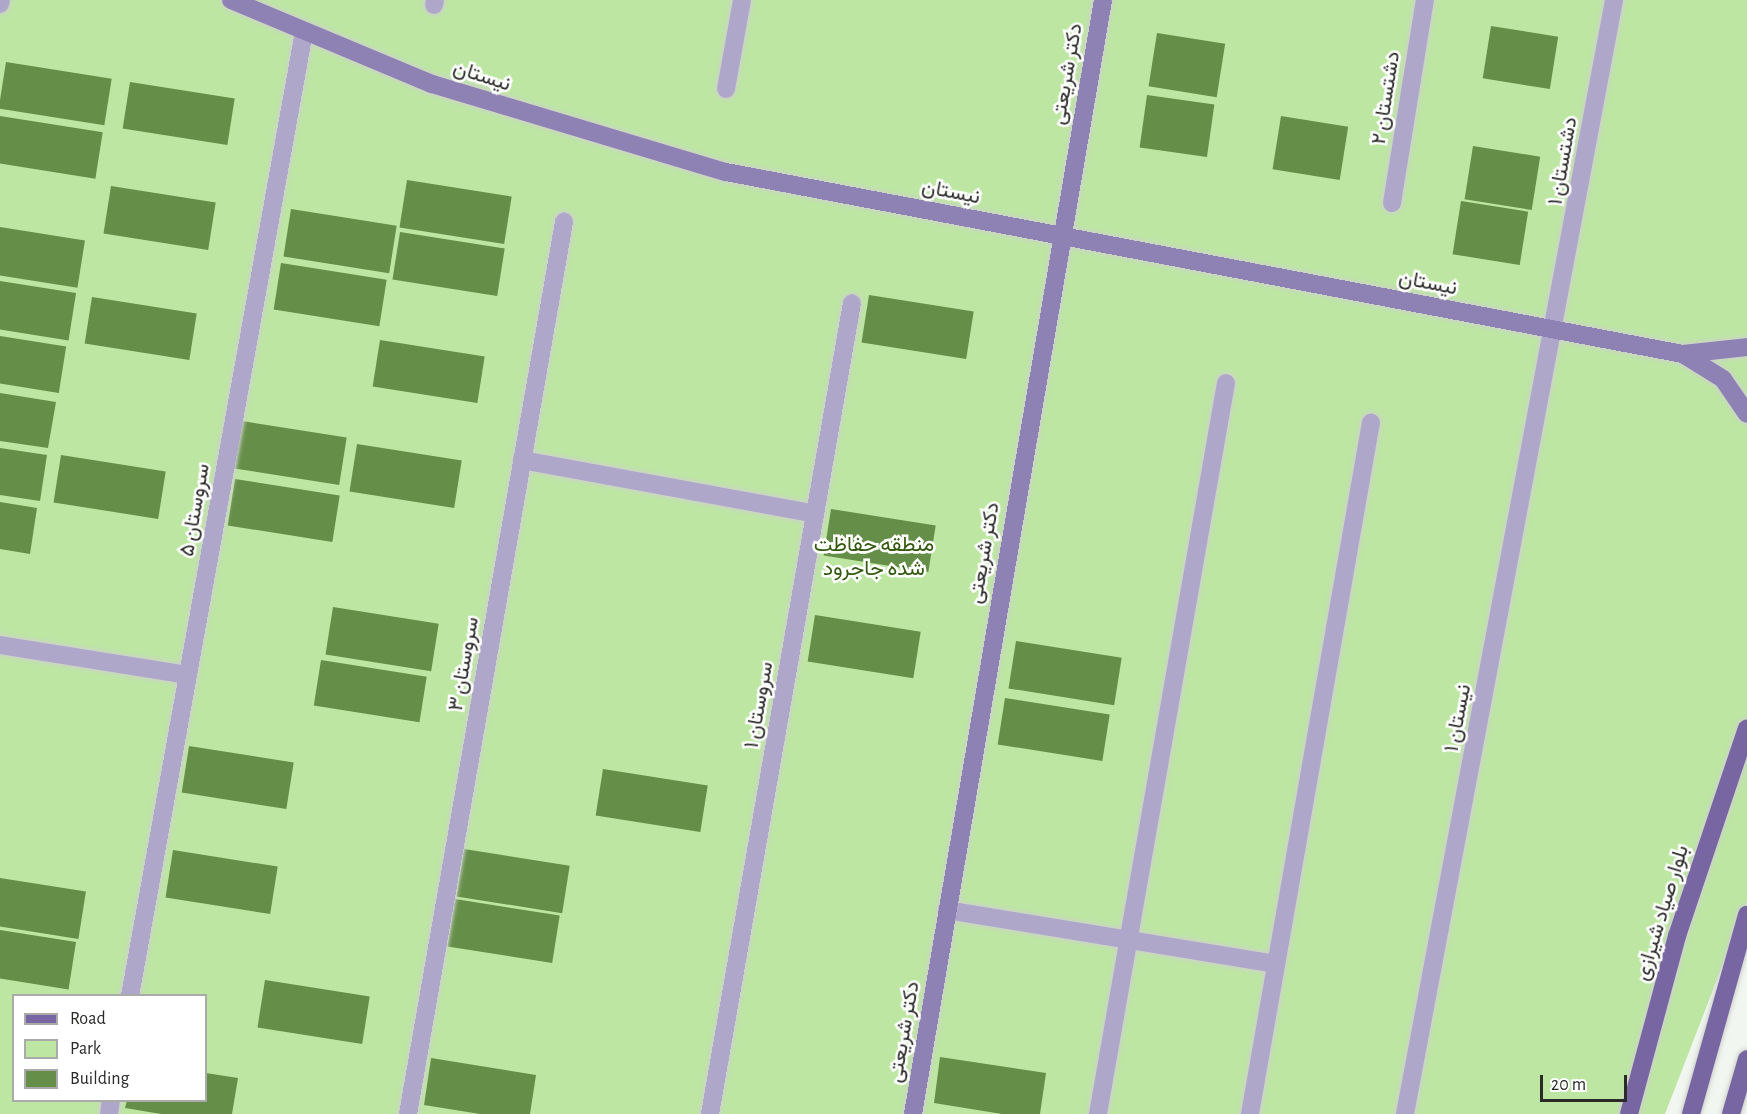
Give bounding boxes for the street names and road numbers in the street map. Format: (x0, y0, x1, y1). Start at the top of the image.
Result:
street label: دکتر شریعتی (1046, 21, 1088, 127)
street label: دشتستان ۲ (1366, 50, 1406, 146)
street label: نیستان (450, 55, 514, 97)
street label: دشتستان ۱ (1543, 115, 1583, 207)
street label: نیستان (920, 174, 982, 210)
street label: نیستان (1397, 265, 1459, 301)
street label: سروستان ۵ (174, 462, 216, 558)
street label: دکتر شریعتی (963, 500, 1005, 606)
street label: سروستان ۳ (443, 615, 485, 713)
street label: سروستان ۱ (739, 660, 779, 750)
street label: نیستان ۱ (1439, 682, 1477, 754)
street label: بلوار صیاد شیرازی (1629, 842, 1695, 984)
street label: دکتر شریعتی (883, 979, 925, 1085)

